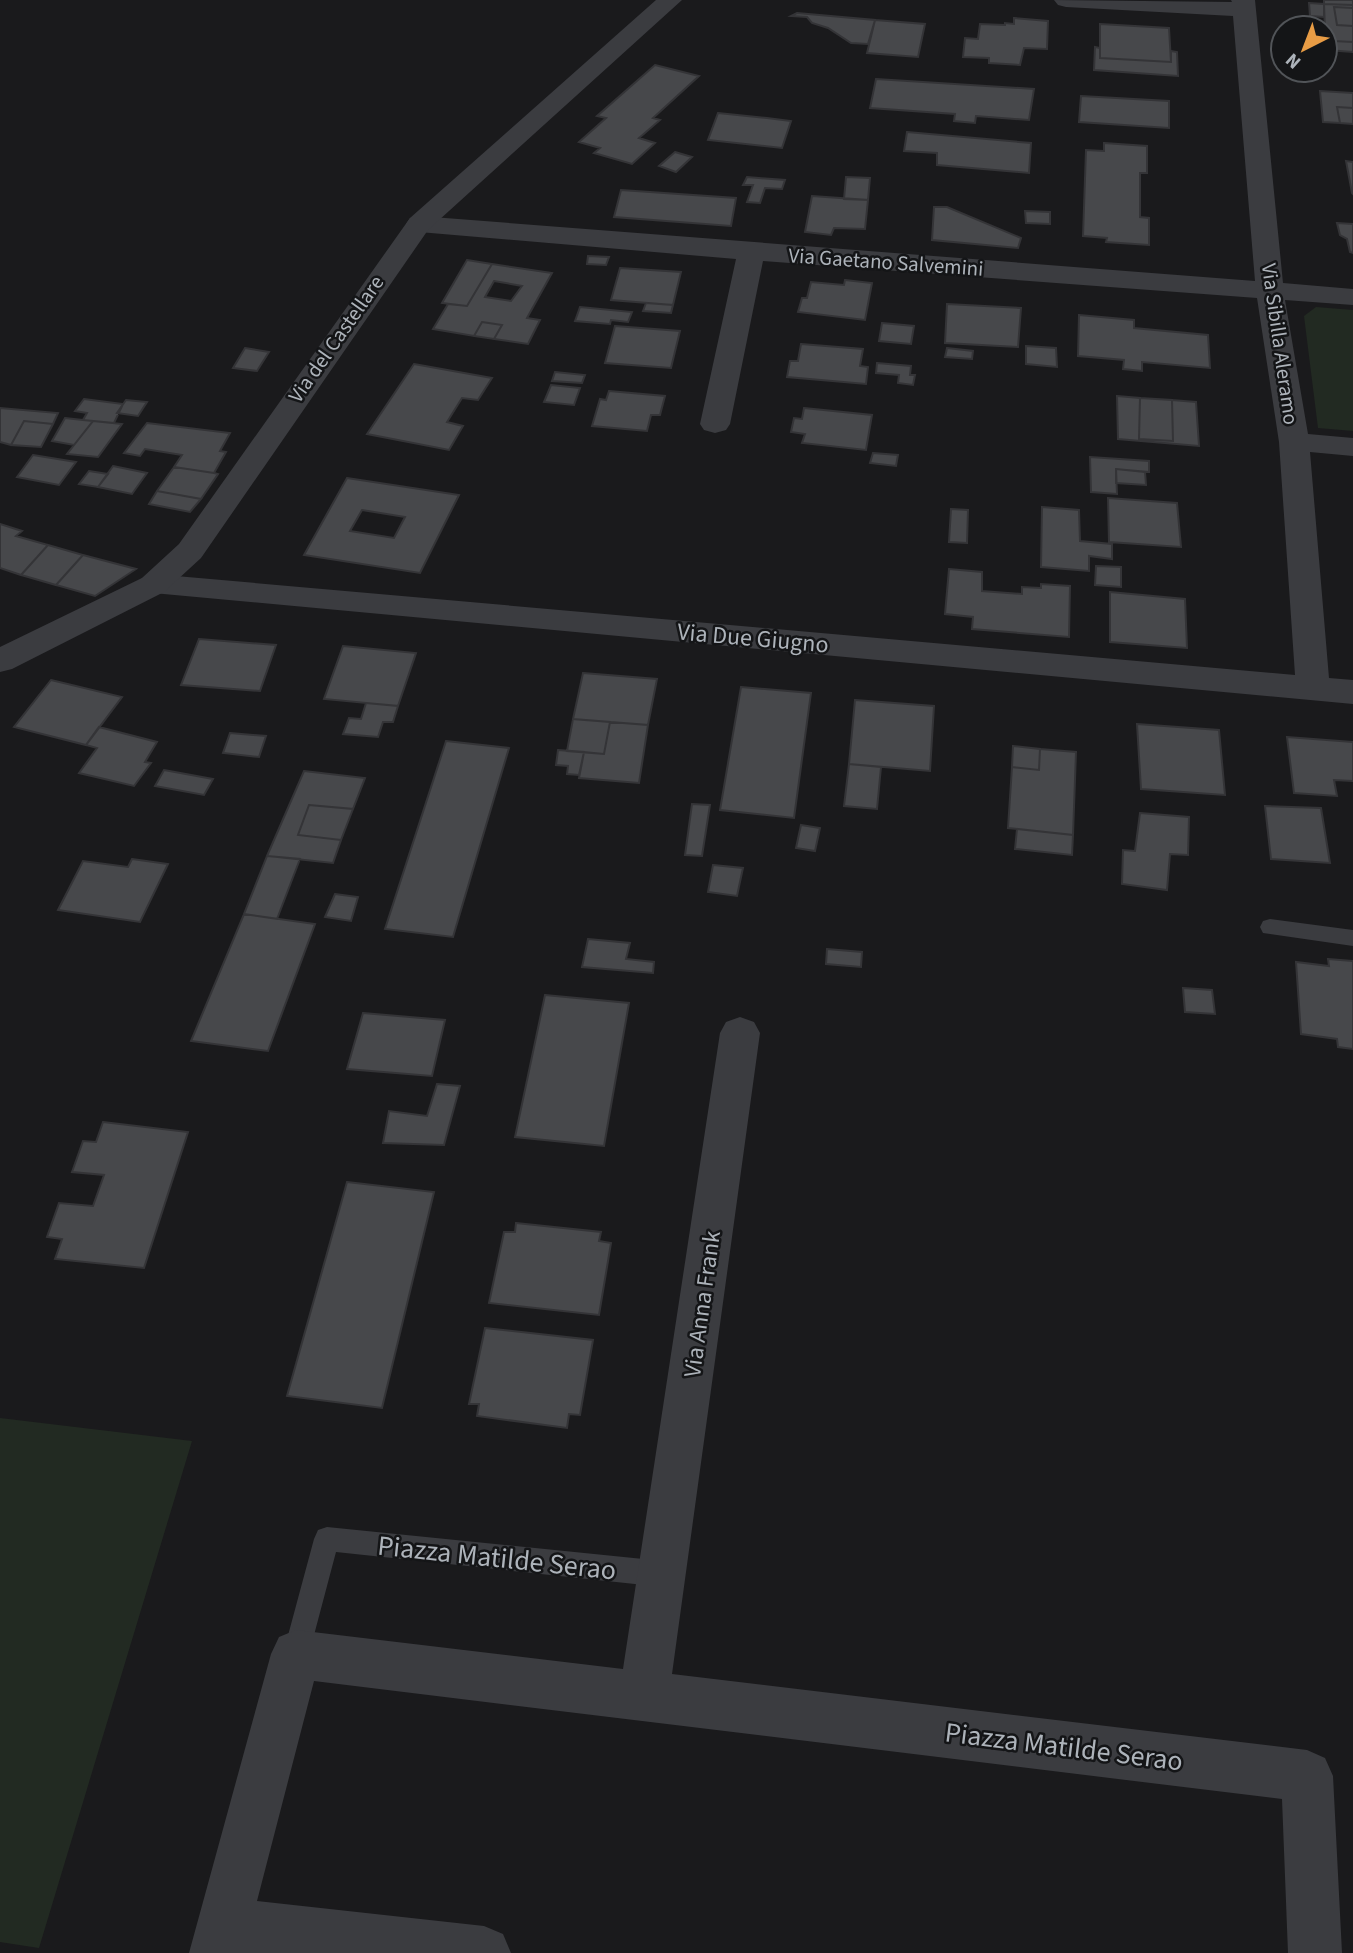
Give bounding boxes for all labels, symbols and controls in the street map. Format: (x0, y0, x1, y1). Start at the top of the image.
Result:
north arrow (1269, 14, 1339, 84)
text: N (1280, 46, 1307, 75)
street label: Via Gaetano Salvemini (788, 240, 984, 284)
street label: Via Sibilla Aleramo (1254, 261, 1306, 427)
street label: Via del Castellare (281, 269, 391, 409)
street label: Via Due Giugno (676, 614, 830, 663)
street label: Via Anna Frank (675, 1228, 730, 1380)
street label: Piazza Matilde Serao (376, 1526, 618, 1590)
street label: Piazza Matilde Serao (943, 1713, 1185, 1781)

